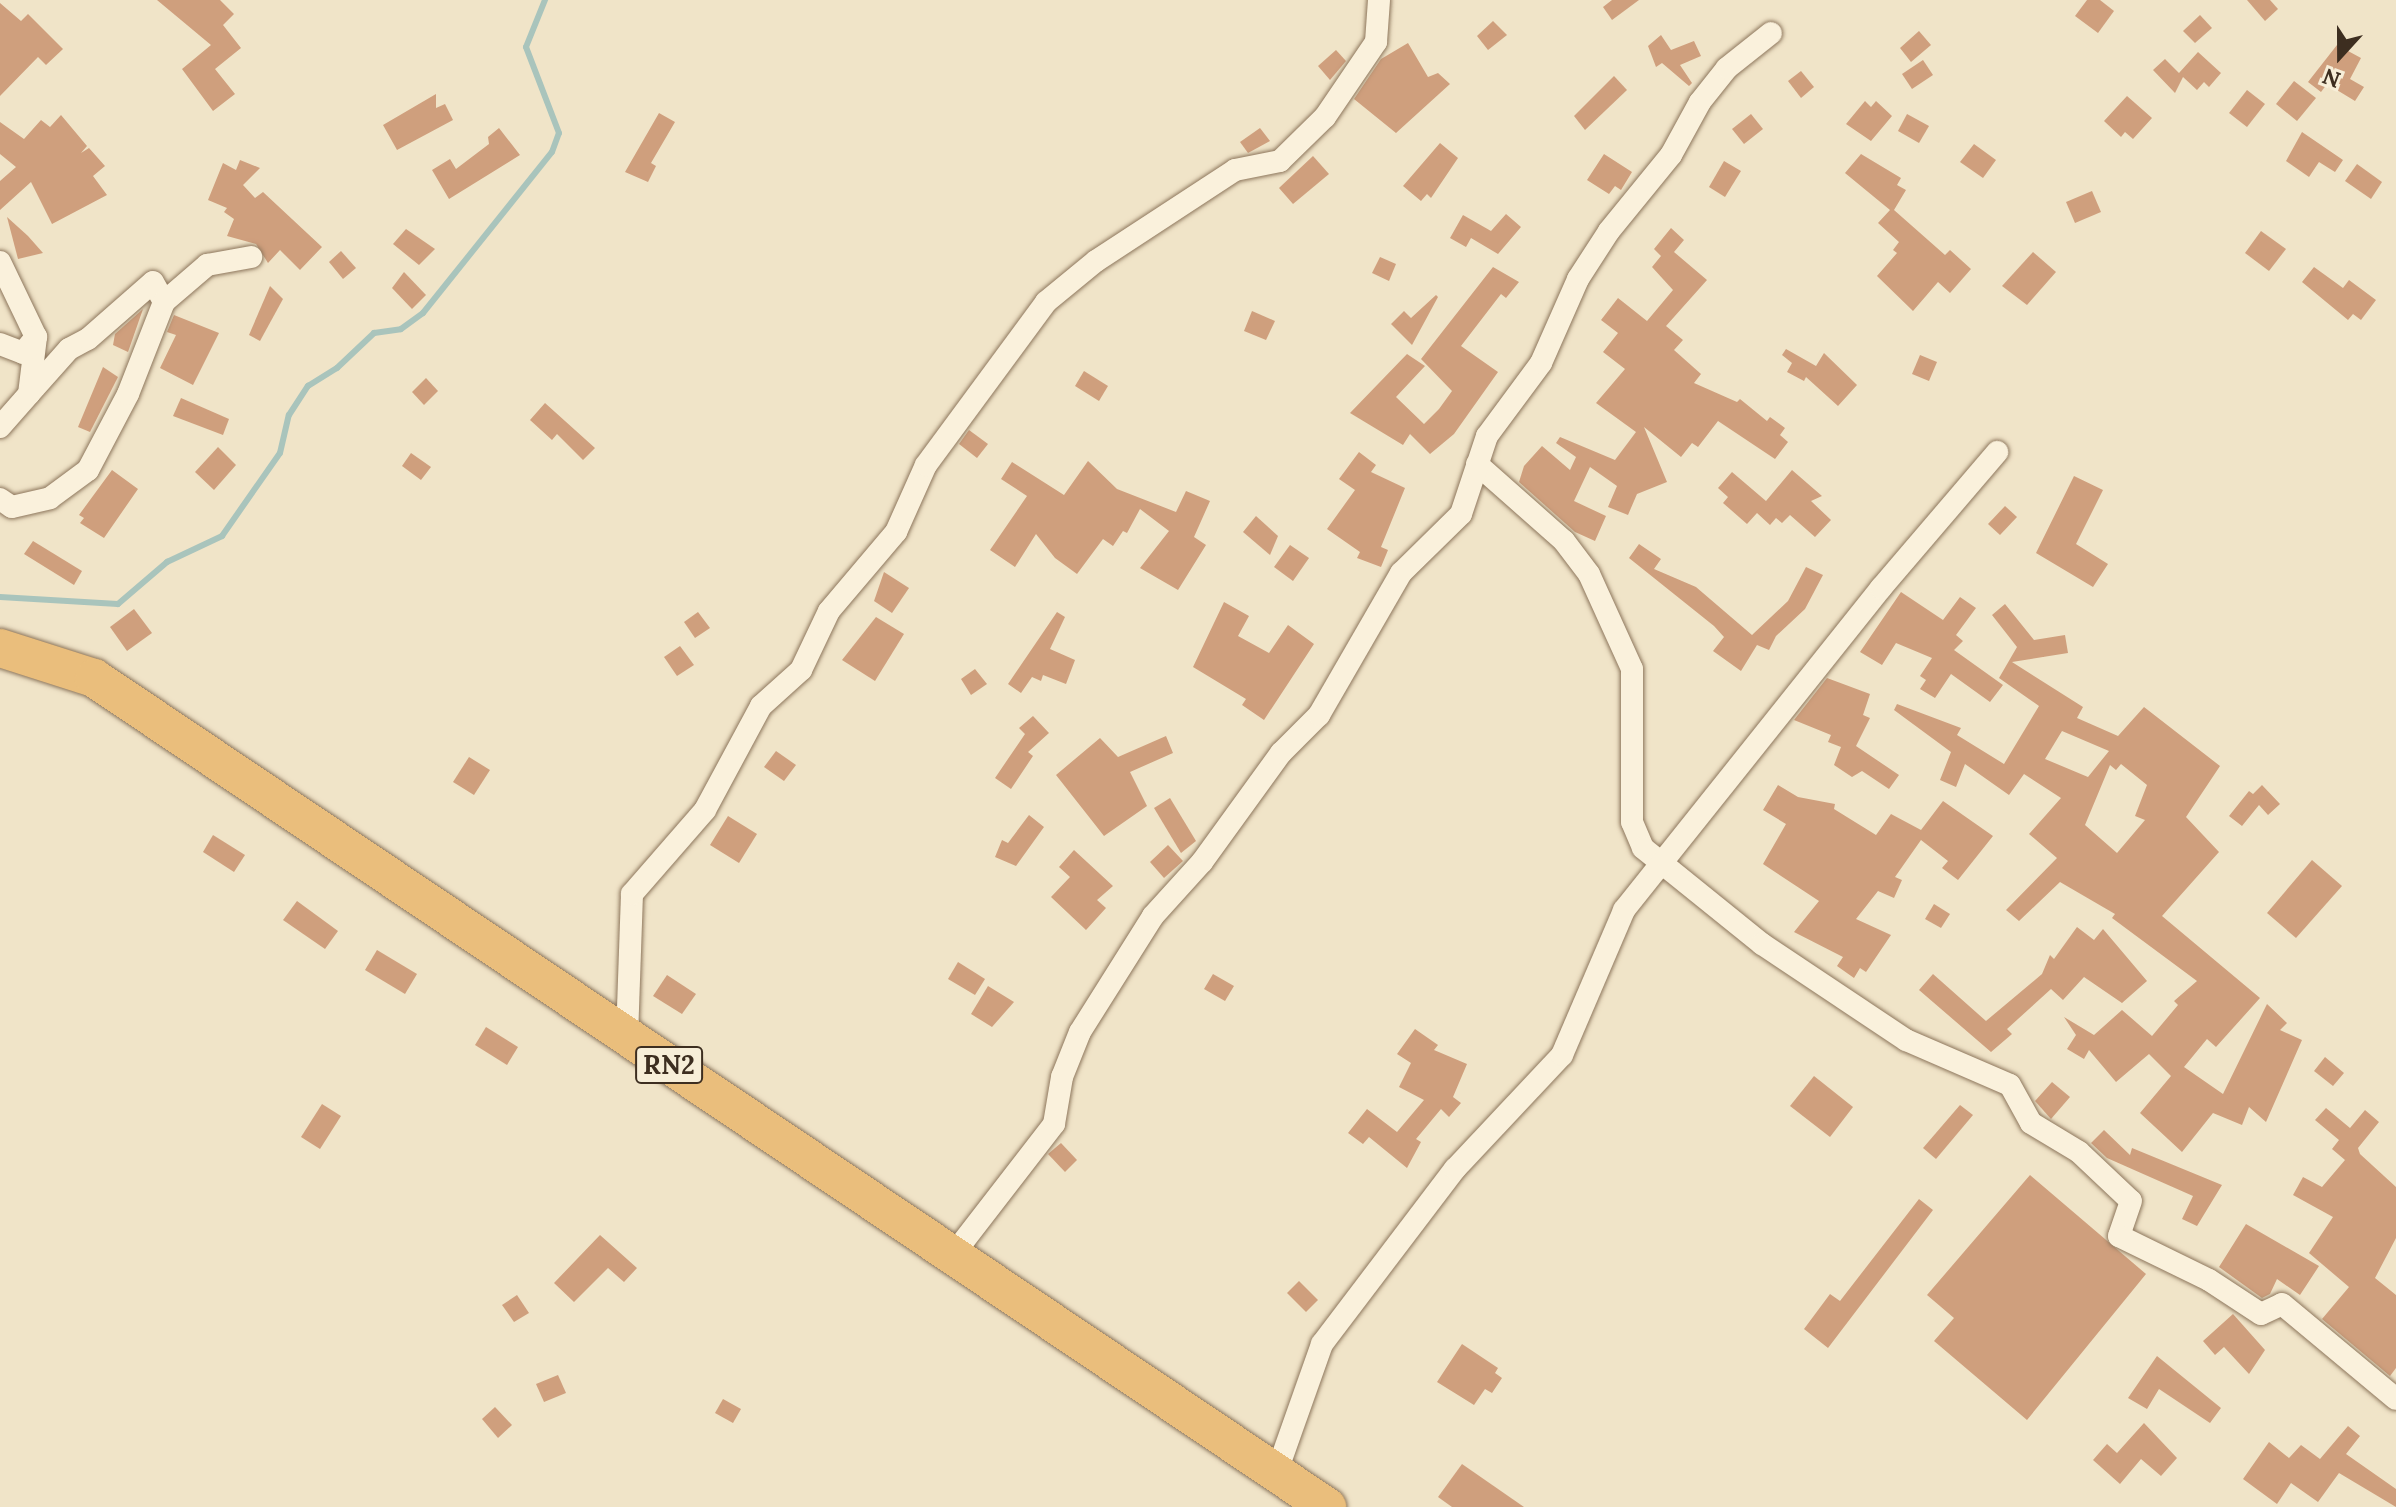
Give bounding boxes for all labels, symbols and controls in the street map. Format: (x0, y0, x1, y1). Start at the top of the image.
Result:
north arrow (2300, 16, 2380, 96)
text: N (2318, 62, 2344, 95)
road number: RN2 (635, 1043, 703, 1087)

